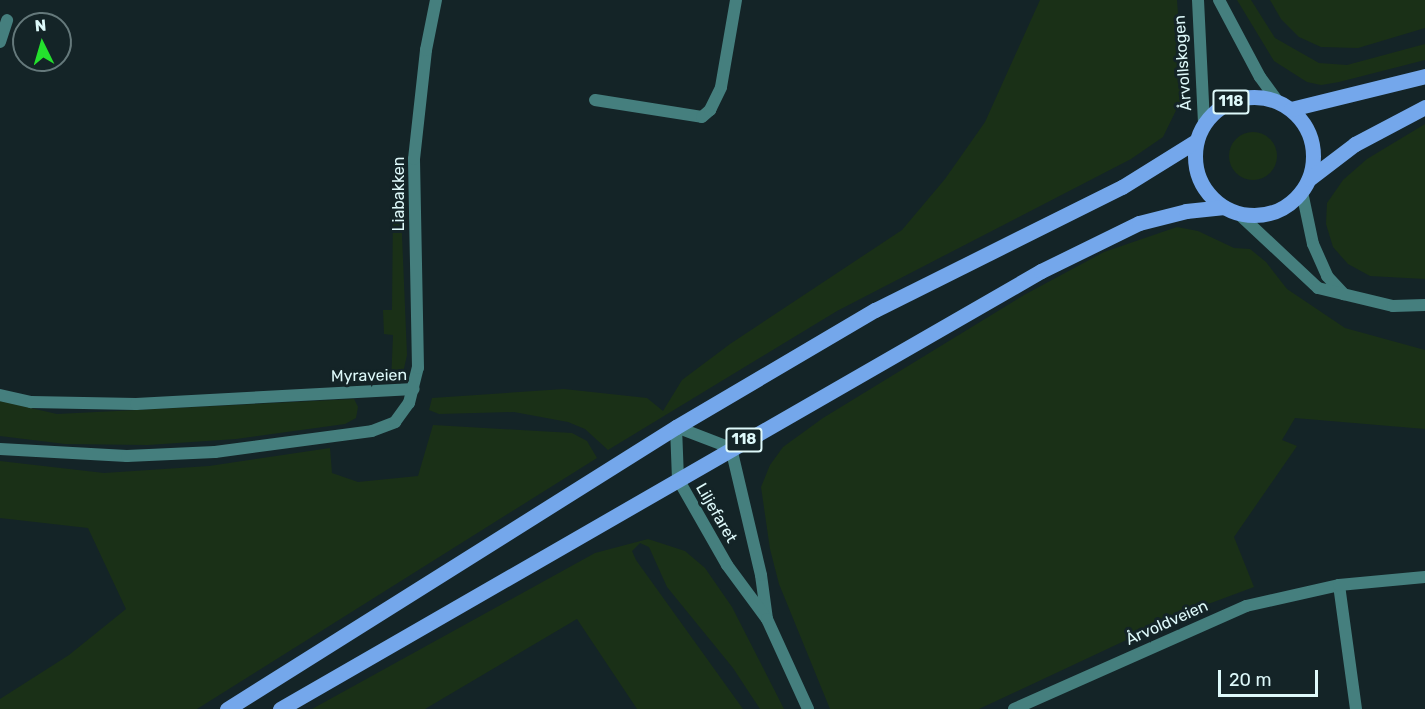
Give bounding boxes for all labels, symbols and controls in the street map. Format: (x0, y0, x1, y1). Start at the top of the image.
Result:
north arrow (12, 12, 72, 72)
street label: Årvollskogen (1170, 15, 1196, 111)
text: N (34, 16, 47, 36)
road number: 118 (1212, 90, 1250, 114)
street label: Liabakken (389, 157, 409, 231)
street label: Myraveien (331, 366, 407, 386)
road number: 118 (724, 428, 764, 452)
street label: Liljefaret (691, 480, 741, 546)
street label: Årvoldveien (1123, 596, 1211, 650)
scale bar (1221, 658, 1322, 696)
text: 20 m (1229, 669, 1271, 691)

